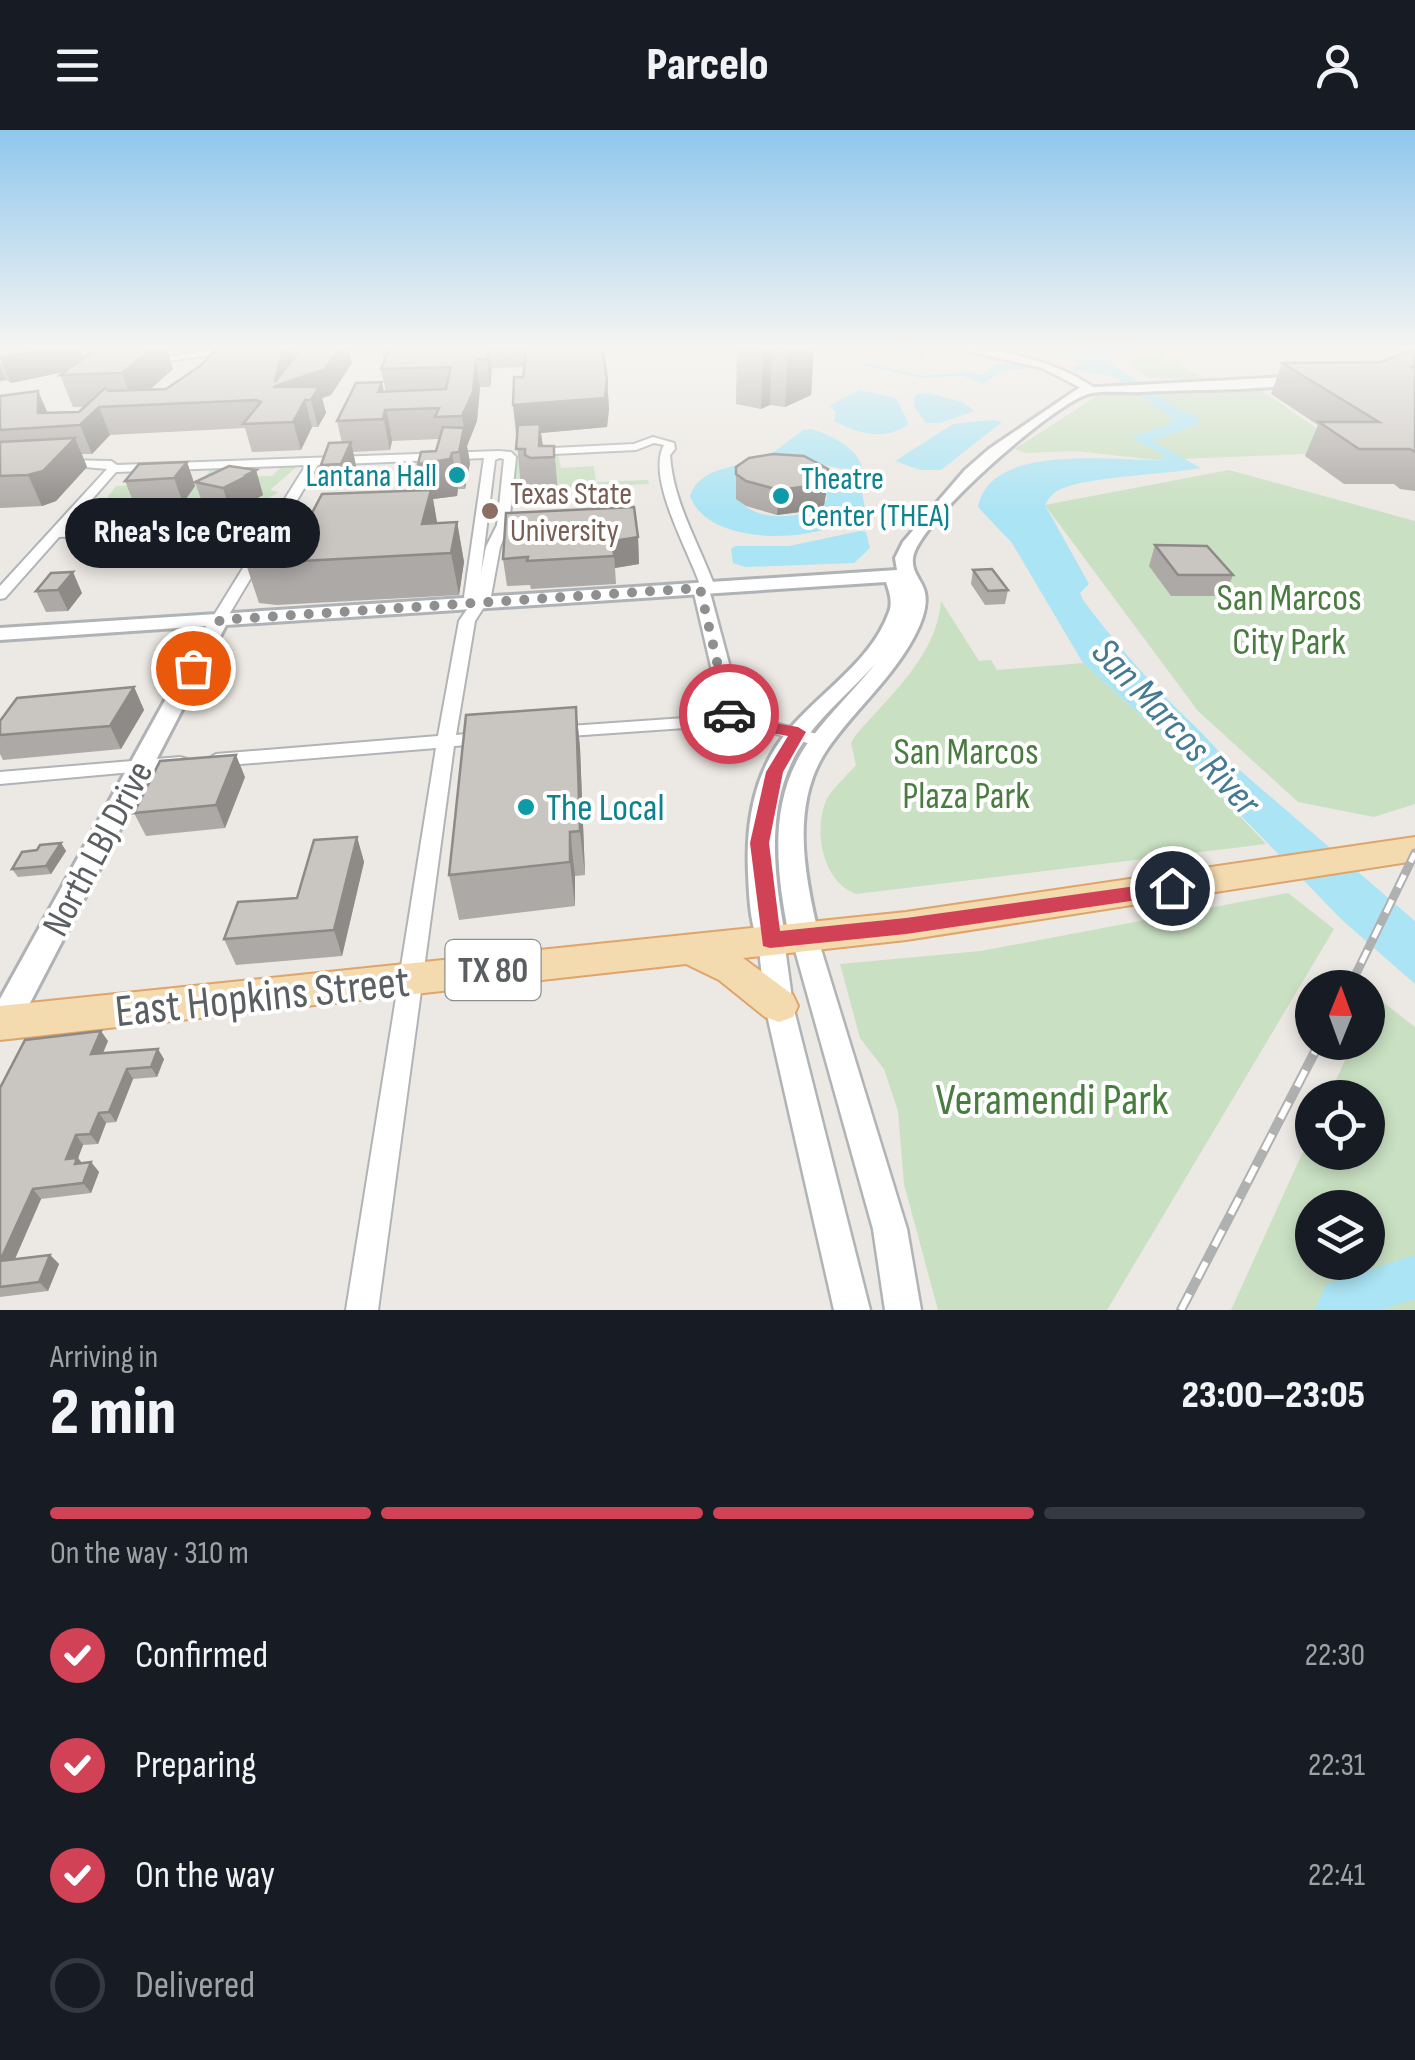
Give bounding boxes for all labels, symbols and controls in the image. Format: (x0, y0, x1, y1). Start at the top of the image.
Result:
icon: menu (50, 38, 105, 93)
text: Parcelo (647, 38, 768, 93)
icon: person (1310, 38, 1365, 93)
place label: Lantana Hall (305, 457, 437, 496)
place label: Theatre Center (THEA) (801, 460, 950, 536)
marker: Lantana Hall (446, 464, 468, 486)
place label: Texas State University (510, 475, 632, 551)
marker: Theatre Center (THEA) (770, 485, 792, 507)
callout: Rhea's Ice Cream (66, 498, 320, 568)
marker: Texas State University (479, 500, 501, 522)
text: Rhea's Ice Cream (94, 513, 291, 552)
park label: San Marcos City Park (1216, 576, 1362, 665)
pin (151, 626, 236, 711)
water label: San Marcos River (1081, 629, 1271, 827)
icon: bag (166, 641, 221, 696)
courier (679, 664, 779, 764)
icon: car (702, 687, 757, 742)
park label: San Marcos Plaza Park (893, 730, 1039, 819)
street label: North LBJ Drive (33, 754, 163, 944)
place label: The Local (546, 786, 664, 831)
marker: The Local (515, 796, 537, 818)
pin (1130, 846, 1215, 931)
icon: home (1145, 861, 1200, 916)
road number: TX 80 (446, 940, 540, 1000)
street label: East Hopkins Street (112, 955, 412, 1040)
north arrow (1295, 970, 1385, 1060)
map controls (1295, 970, 1385, 1280)
park label: Veramendi Park (936, 1073, 1168, 1128)
button: locate (1295, 1080, 1385, 1170)
button: layers (1295, 1190, 1385, 1280)
text: Arriving in (50, 1338, 158, 1377)
text: 23:00–23:05 (1182, 1373, 1365, 1418)
text: 2 min (50, 1375, 176, 1453)
text: On the way · 310 m (50, 1534, 249, 1573)
icon: check (50, 1628, 105, 1683)
text: Confirmed (135, 1633, 268, 1678)
text: 22:30 (1305, 1636, 1365, 1675)
icon: check (50, 1738, 105, 1793)
text: Preparing (135, 1743, 256, 1788)
text: 22:31 (1308, 1746, 1365, 1785)
icon: check (50, 1848, 105, 1903)
text: On the way (135, 1853, 275, 1898)
text: 22:41 (1308, 1856, 1365, 1895)
text: Delivered (135, 1963, 255, 2008)

